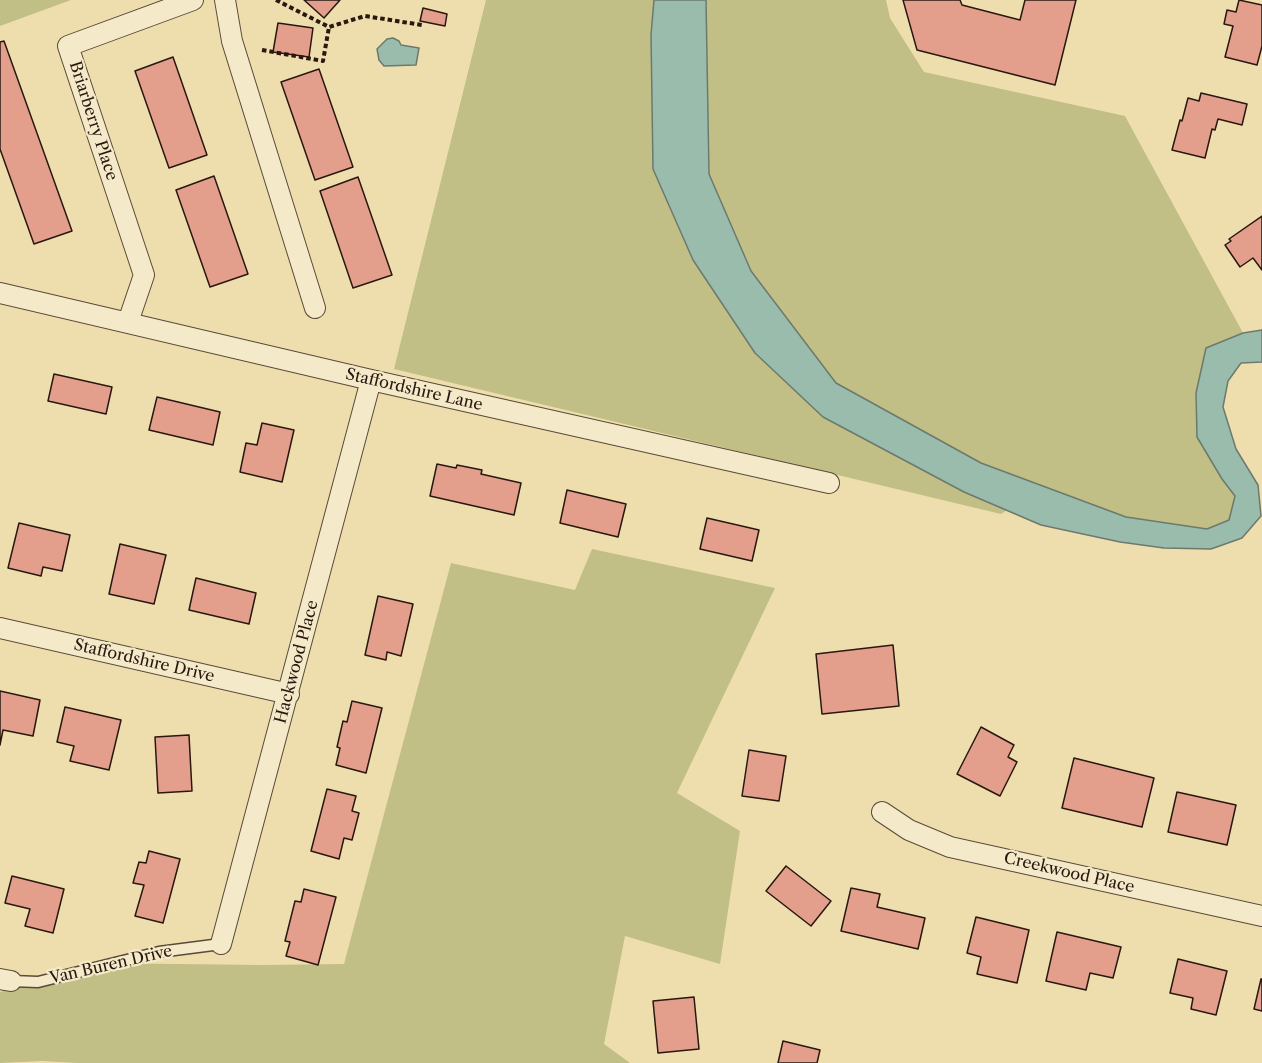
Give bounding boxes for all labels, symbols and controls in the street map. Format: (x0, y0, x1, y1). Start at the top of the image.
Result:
street label: Briarberry Place (65, 59, 121, 183)
street label: Staffordshire Lane (344, 365, 484, 415)
street label: Hackwood Place (271, 598, 323, 726)
street label: Staffordshire Drive (72, 635, 216, 687)
street label: Creekwood Place (1002, 849, 1136, 897)
street label: Van Buren Drive (48, 942, 174, 988)

